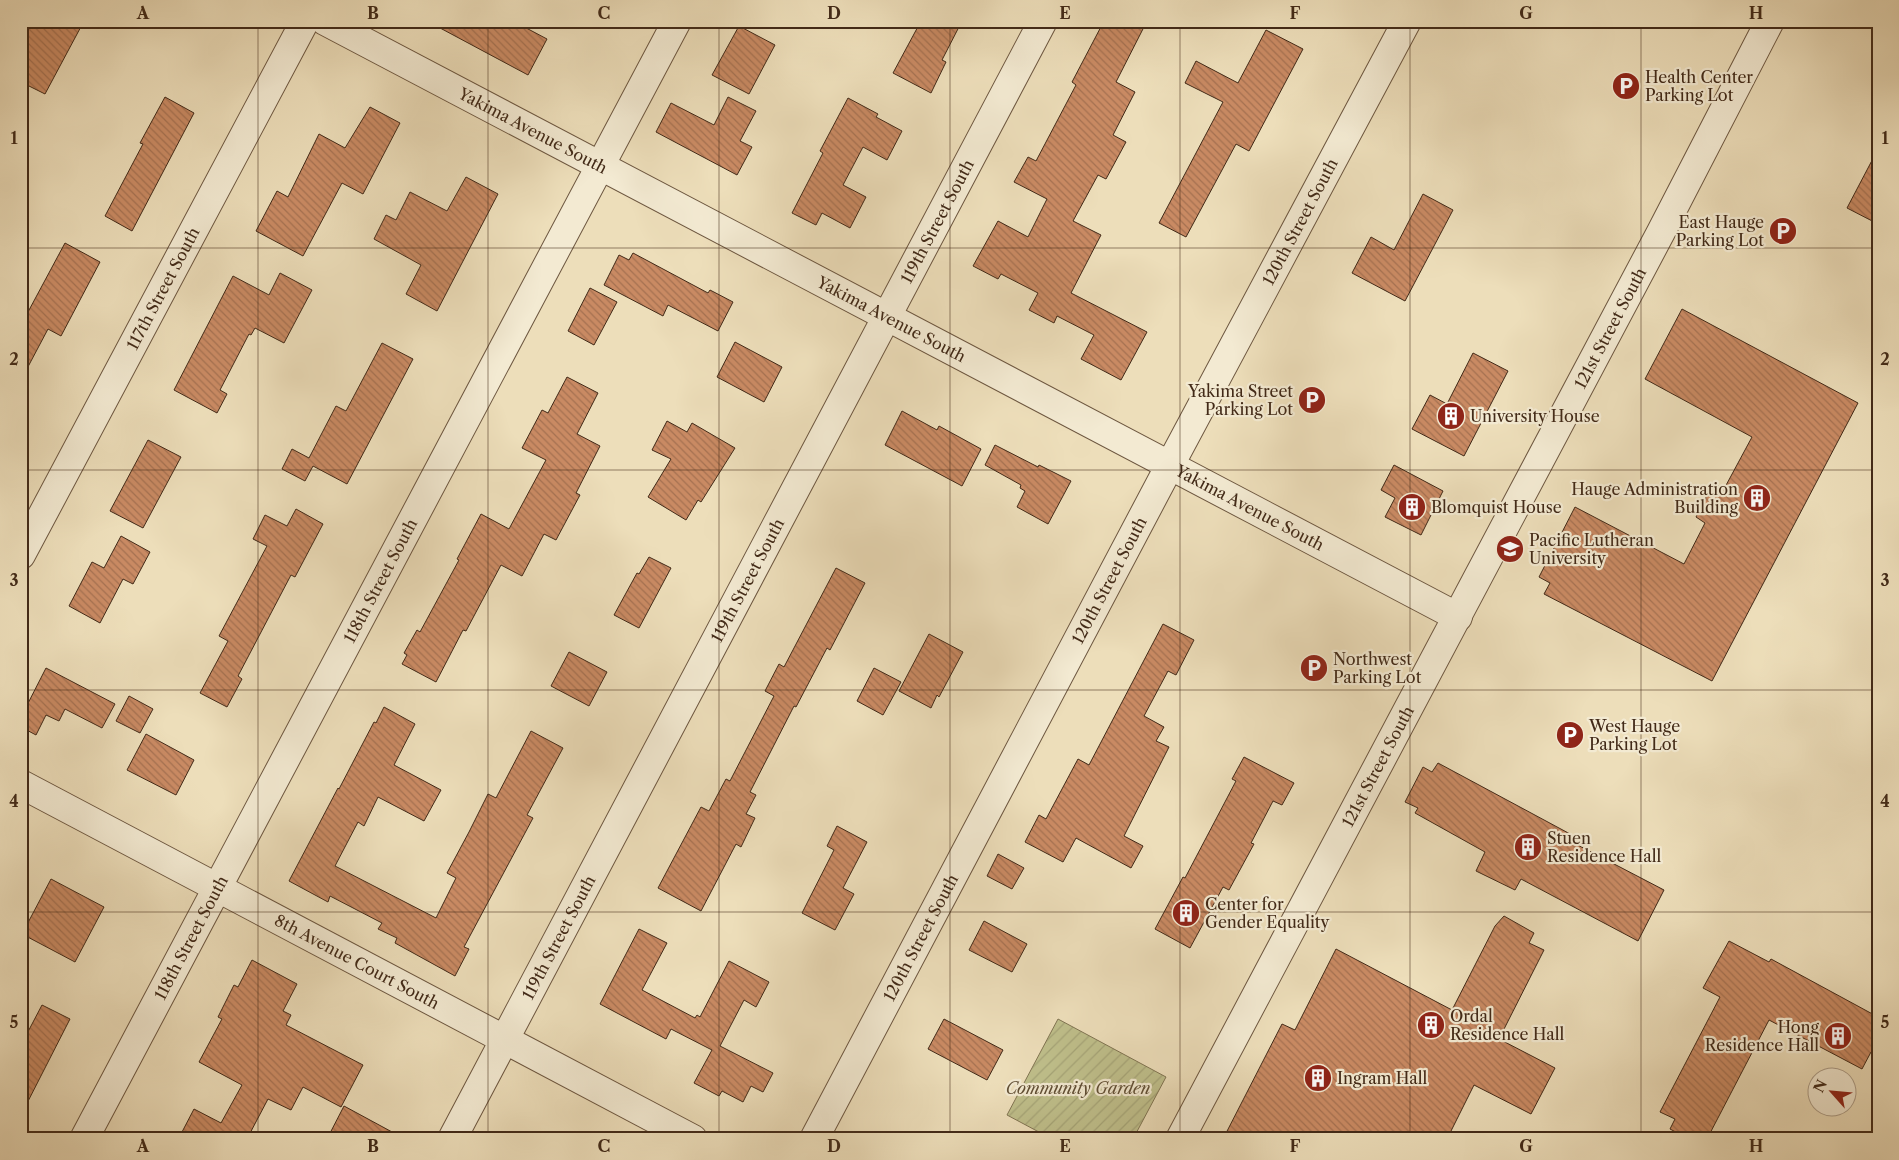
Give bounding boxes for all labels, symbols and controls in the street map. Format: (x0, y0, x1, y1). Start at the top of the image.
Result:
text: A (136, 3, 150, 23)
text: B (367, 3, 379, 23)
text: C (598, 3, 610, 23)
text: D (827, 3, 841, 23)
text: E (1059, 3, 1071, 23)
text: F (1290, 3, 1301, 23)
text: G (1519, 3, 1533, 23)
text: H (1749, 3, 1763, 23)
place label: Health Center Parking Lot (1645, 67, 1753, 105)
parking icon: Health Center Parking Lot (1611, 71, 1641, 101)
street label: Yakima Avenue South (454, 83, 611, 178)
text: 1 (10, 128, 18, 148)
text: 1 (1881, 128, 1889, 148)
street label: 120th Street South (1258, 155, 1342, 288)
street label: 119th Street South (896, 156, 978, 287)
place label: East Hauge Parking Lot (1676, 212, 1764, 250)
parking icon: East Hauge Parking Lot (1768, 216, 1798, 246)
street label: 117th Street South (122, 224, 204, 353)
street label: 121st Street South (1570, 264, 1650, 392)
street label: Yakima Avenue South (813, 271, 969, 366)
text: 2 (9, 349, 19, 369)
text: 2 (1880, 349, 1890, 369)
place label: Yakima Street Parking Lot (1187, 381, 1293, 419)
parking icon: Yakima Street Parking Lot (1297, 385, 1327, 415)
building icon: University House (1436, 401, 1466, 431)
place label: University House (1470, 406, 1600, 426)
street label: Yakima Avenue South (1171, 460, 1328, 555)
place label: Hauge Administration Building (1571, 479, 1739, 517)
building icon: Hauge Administration Building (1742, 483, 1772, 513)
building icon: Blomquist House (1397, 492, 1427, 522)
place label: Blomquist House (1431, 497, 1562, 517)
street label: 120th Street South (1067, 513, 1151, 647)
street label: 118th Street South (339, 515, 421, 646)
street label: 119th Street South (706, 515, 788, 646)
place label: Pacific Lutheran University (1529, 530, 1654, 568)
school or university icon: Pacific Lutheran University (1495, 534, 1525, 564)
text: 3 (9, 570, 19, 590)
text: 3 (1880, 570, 1890, 590)
place label: Northwest Parking Lot (1333, 649, 1422, 687)
parking icon: Northwest Parking Lot (1299, 653, 1329, 683)
street label: 121st Street South (1337, 702, 1418, 830)
place label: West Hauge Parking Lot (1588, 716, 1680, 754)
parking icon: West Hauge Parking Lot (1555, 720, 1585, 750)
text: 4 (9, 791, 19, 811)
text: 4 (1880, 791, 1890, 811)
place label: Stuen Residence Hall (1547, 828, 1662, 866)
building icon: Stuen Residence Hall (1513, 832, 1543, 862)
street label: 120th Street South (879, 871, 962, 1004)
street label: 118th Street South (150, 872, 232, 1003)
street label: 119th Street South (518, 872, 600, 1003)
place label: Center for Gender Equality (1205, 894, 1331, 932)
building icon: Center for Gender Equality (1171, 898, 1201, 928)
street label: 8th Avenue Court South (271, 910, 443, 1013)
place label: Ordal Residence Hall (1450, 1006, 1565, 1044)
building icon: Ordal Residence Hall (1416, 1010, 1446, 1040)
text: 5 (10, 1012, 19, 1032)
text: 5 (1881, 1012, 1890, 1032)
place label: Hong Residence Hall (1705, 1017, 1820, 1055)
building icon: Hong Residence Hall (1823, 1021, 1853, 1051)
building icon: Ingram Hall (1303, 1063, 1333, 1093)
place label: Ingram Hall (1337, 1068, 1428, 1088)
north arrow (1806, 1068, 1856, 1118)
text: N (1810, 1077, 1831, 1096)
park label: Community Garden (1006, 1078, 1150, 1098)
text: A (136, 1136, 150, 1156)
text: B (367, 1136, 379, 1156)
text: C (598, 1136, 610, 1156)
text: D (827, 1136, 841, 1156)
text: E (1059, 1136, 1071, 1156)
text: F (1290, 1136, 1301, 1156)
text: G (1519, 1136, 1533, 1156)
text: H (1749, 1136, 1763, 1156)

